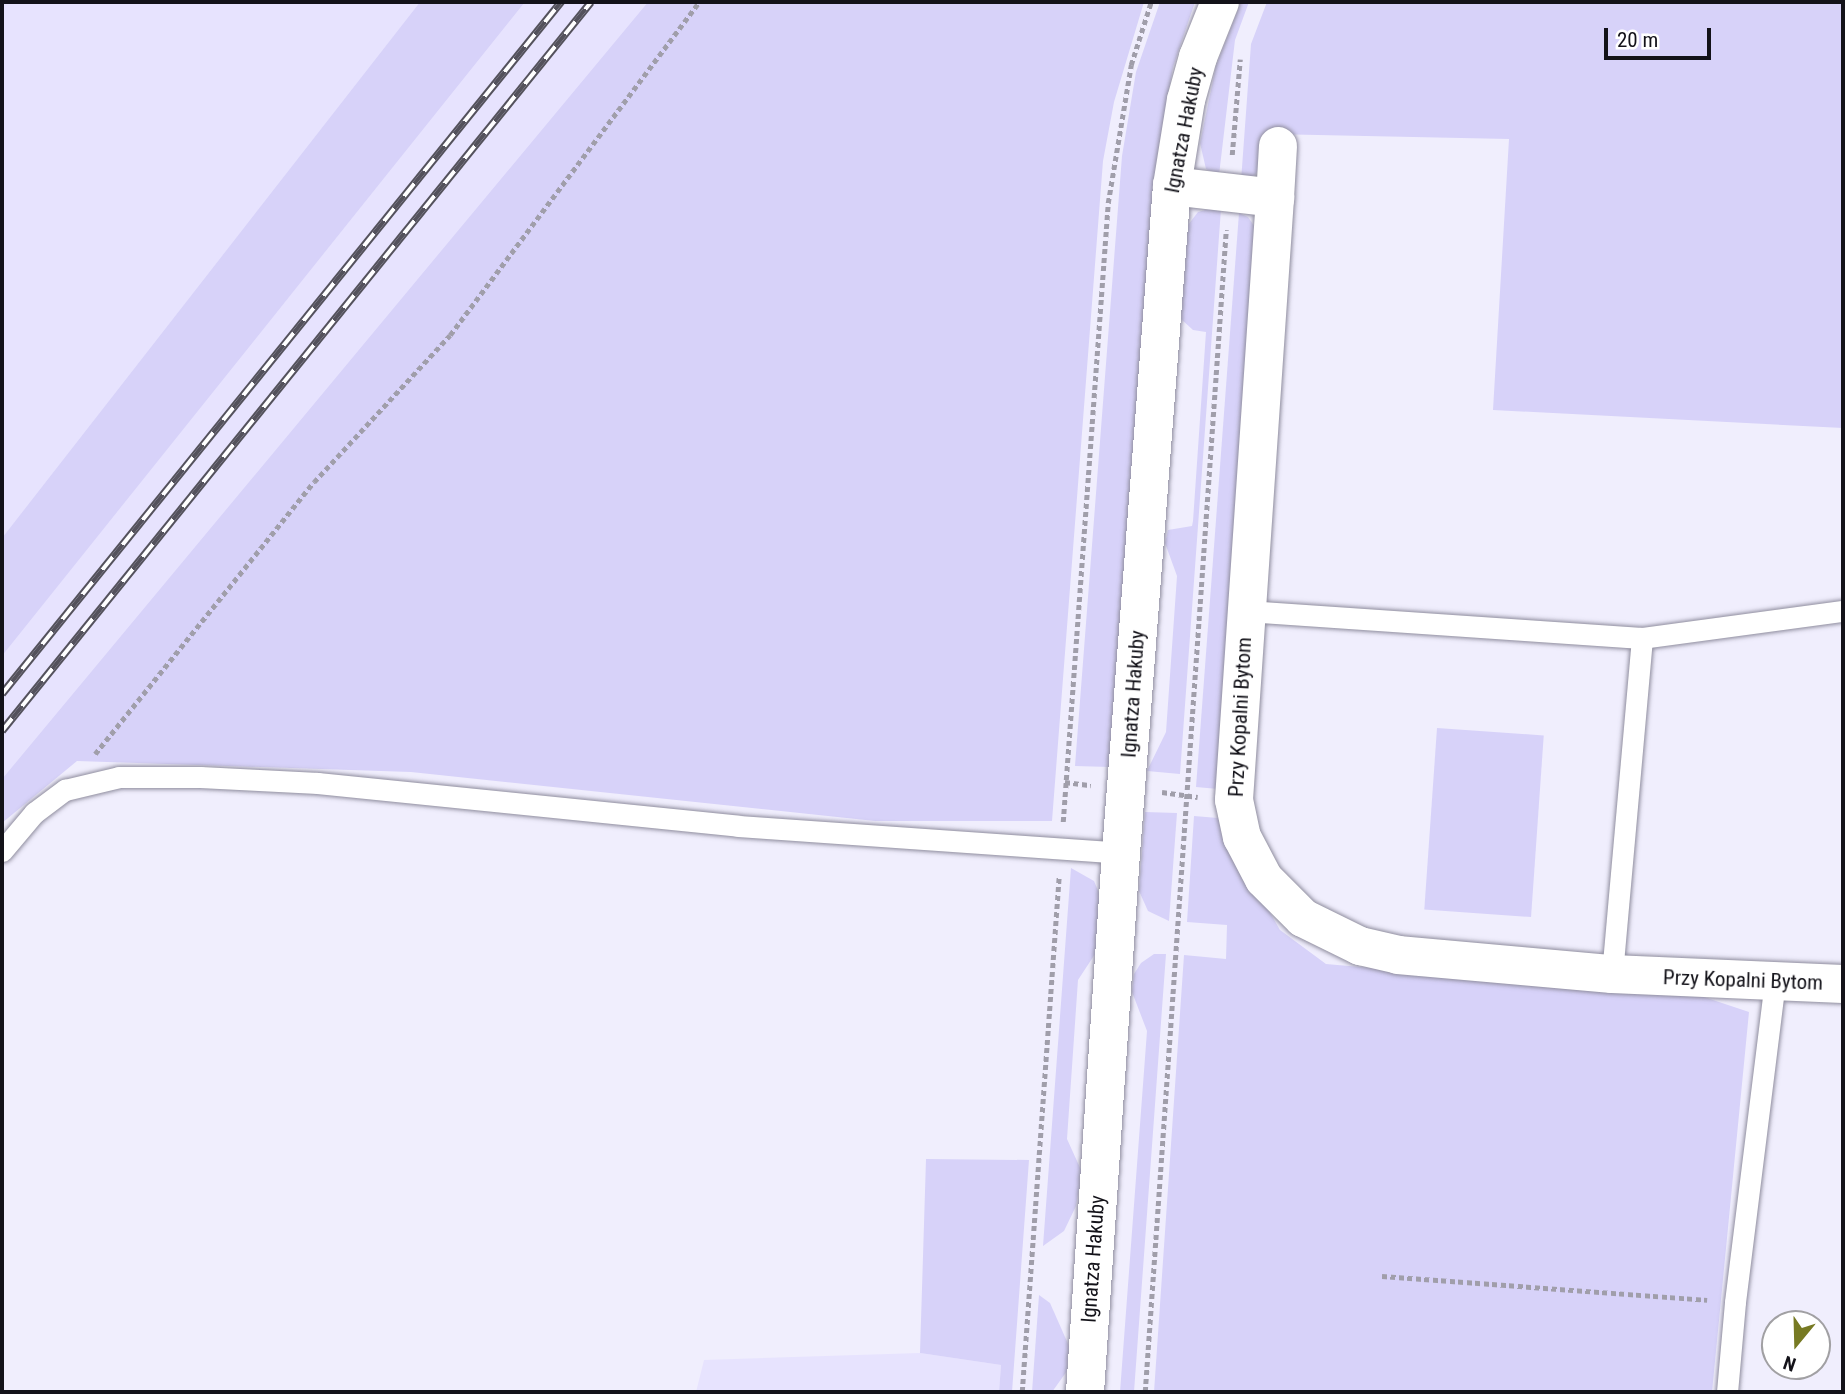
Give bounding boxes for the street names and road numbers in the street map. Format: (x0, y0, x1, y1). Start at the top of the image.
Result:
street label: Ignatza Hakuby (1159, 65, 1209, 195)
street label: Ignatza Hakuby (1116, 629, 1150, 759)
street label: Przy Kopalni Bytom (1223, 636, 1257, 798)
street label: Przy Kopalni Bytom (1663, 965, 1823, 995)
street label: Ignatza Hakuby (1076, 1194, 1110, 1324)

